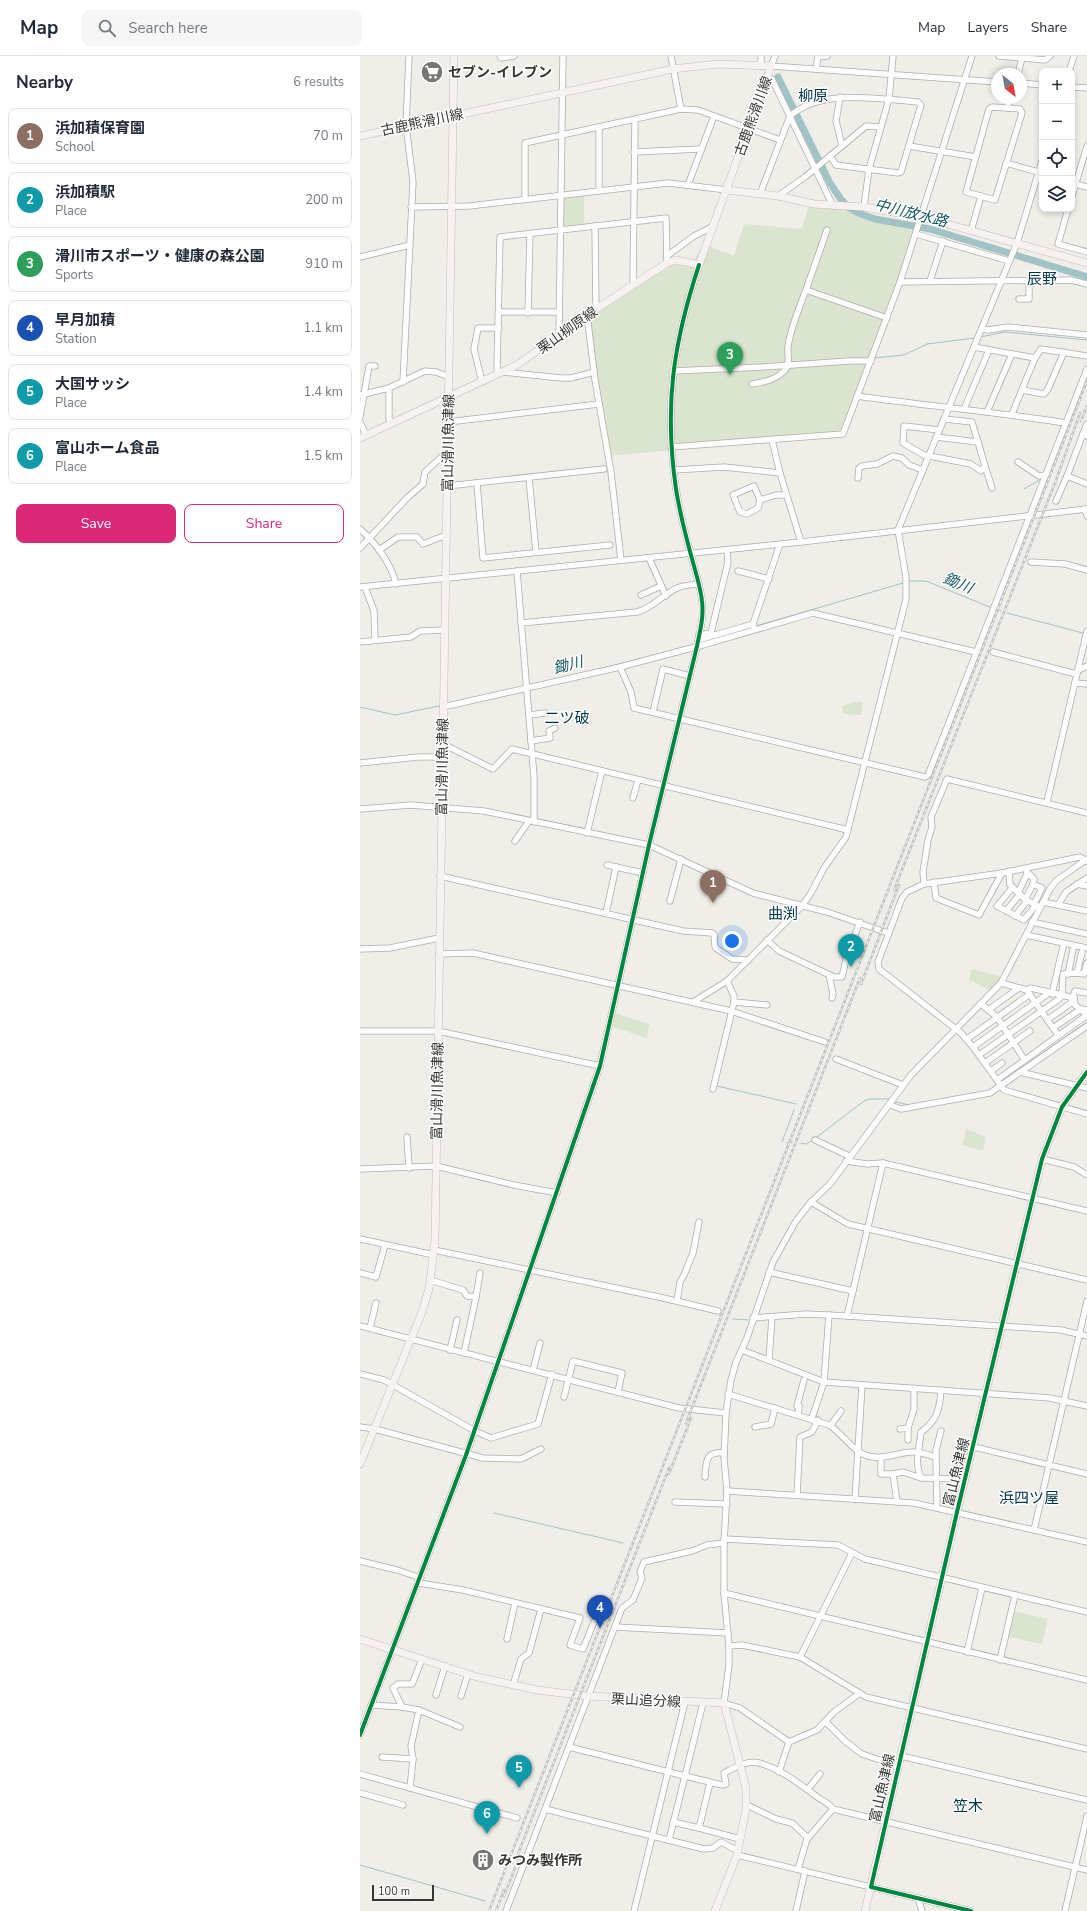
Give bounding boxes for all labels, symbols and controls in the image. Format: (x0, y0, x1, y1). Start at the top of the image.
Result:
search box (82, 10, 362, 46)
text: Map (20, 15, 58, 41)
icon: search (96, 17, 118, 39)
text: Search here (128, 18, 208, 38)
text: Map (918, 18, 945, 37)
text: Layers (967, 18, 1009, 37)
text: Share (1031, 18, 1067, 37)
supermarket icon: セブン-イレブン (419, 59, 445, 85)
place label: セブン-イレブン (448, 63, 552, 82)
north arrow (991, 68, 1027, 104)
map controls (1039, 68, 1075, 212)
button: + (1039, 68, 1075, 104)
text: Nearby (16, 71, 73, 94)
text: 6 results (293, 73, 344, 91)
street label: 古鹿熊滑川線 (730, 73, 777, 159)
district label: 柳原 (798, 86, 828, 106)
street label: 古鹿熊滑川線 (379, 104, 465, 141)
button: − (1039, 104, 1075, 140)
text: 浜加積保育園 (55, 118, 145, 138)
text: 1 (26, 127, 34, 145)
text: 70 m (313, 127, 343, 145)
text: School (55, 138, 95, 156)
button: locate (1039, 140, 1075, 176)
button: layers (1039, 176, 1075, 212)
text: 浜加積駅 (55, 182, 115, 202)
text: 2 (26, 191, 34, 209)
text: 200 m (305, 191, 343, 209)
water label: 中川放水路 (872, 194, 952, 232)
text: Place (55, 202, 87, 220)
text: 滑川市スポーツ・健康の森公園 (55, 246, 265, 266)
text: 3 (26, 255, 34, 273)
text: 910 m (305, 255, 343, 273)
text: Sports (55, 266, 94, 284)
district label: 辰野 (1027, 269, 1057, 289)
street label: 栗山柳原線 (533, 303, 601, 358)
text: 早月加積 (55, 310, 115, 330)
text: 4 (26, 319, 34, 337)
text: 1.1 km (303, 319, 343, 337)
text: Station (55, 330, 97, 348)
pin: 3 (717, 342, 743, 375)
text: 大国サッシ (55, 374, 130, 394)
text: 5 (26, 383, 34, 401)
text: 1.4 km (303, 383, 343, 401)
text: Place (55, 394, 87, 412)
street label: 富山滑川魚津線 (438, 394, 459, 492)
text: 富山ホーム食品 (55, 438, 160, 458)
text: 6 (26, 447, 34, 465)
text: 1.5 km (303, 447, 343, 465)
text: Place (55, 458, 87, 476)
button: Save (16, 504, 176, 543)
button: Share (184, 504, 344, 543)
water label: 鋤川 (940, 568, 978, 599)
water label: 鋤川 (551, 651, 587, 678)
district label: 二ツ破 (544, 708, 590, 728)
street label: 富山滑川魚津線 (432, 718, 453, 816)
pin: 1 (700, 870, 726, 903)
district label: 曲渕 (768, 904, 798, 924)
your location (722, 931, 742, 951)
pin: 2 (838, 934, 864, 967)
street label: 富山滑川魚津線 (427, 1042, 448, 1140)
street label: 富山魚津線 (939, 1436, 974, 1508)
district label: 浜四ツ屋 (999, 1488, 1059, 1508)
pin: 4 (587, 1595, 613, 1628)
street label: 栗山追分線 (611, 1689, 681, 1712)
street label: 富山魚津線 (865, 1752, 900, 1824)
pin: 5 (506, 1755, 532, 1788)
district label: 笠木 (953, 1796, 983, 1816)
pin: 6 (474, 1801, 500, 1834)
building icon: みつみ製作所 (470, 1847, 496, 1873)
place label: みつみ製作所 (498, 1851, 582, 1870)
scale bar (372, 1883, 434, 1902)
text: 100 m (378, 1884, 410, 1899)

